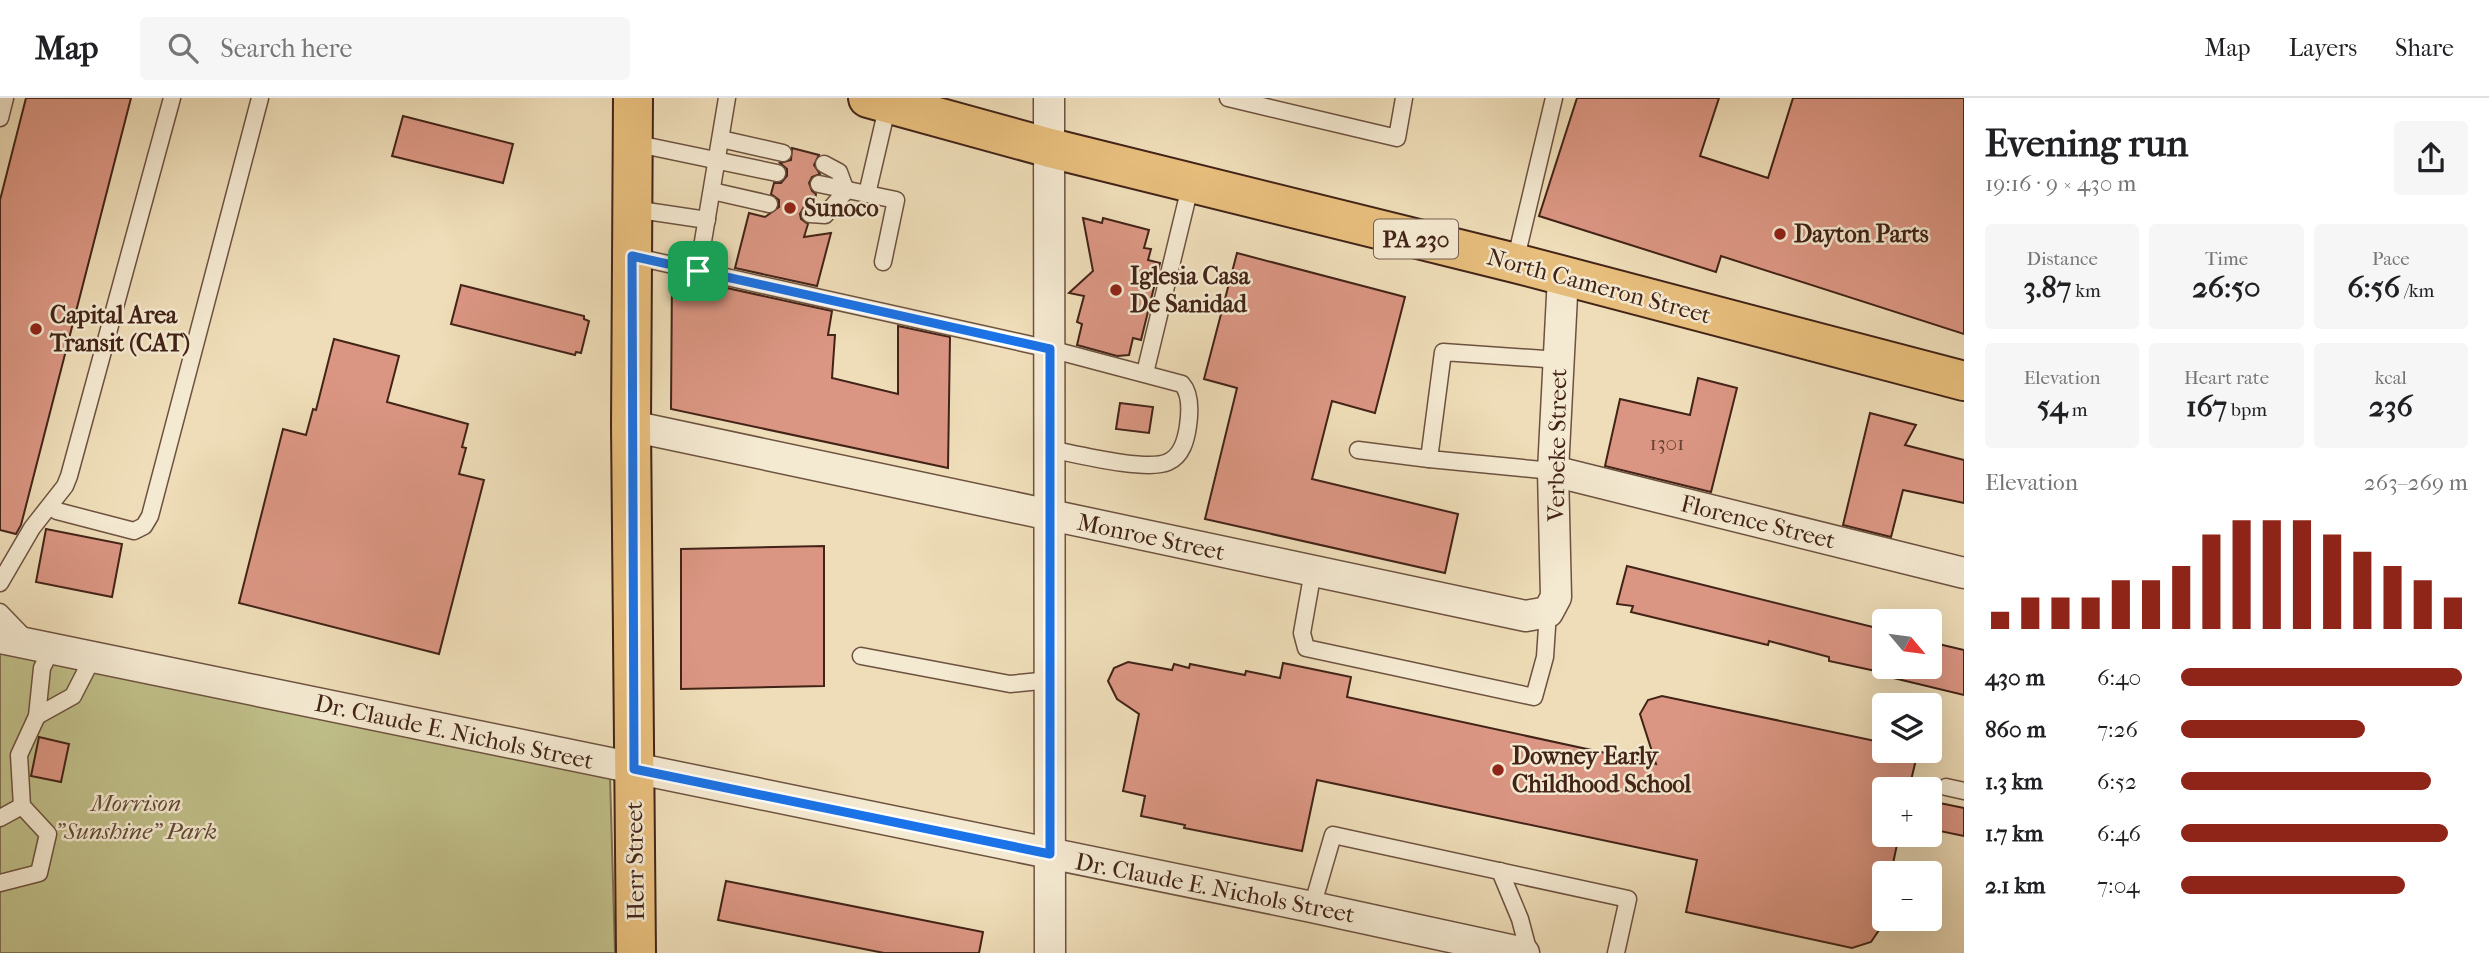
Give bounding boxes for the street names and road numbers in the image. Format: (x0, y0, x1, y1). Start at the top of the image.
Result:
road number: PA 230 (1374, 220, 1458, 258)
street label: North Cameron Street (1484, 243, 1714, 329)
street label: Verbeke Street (1542, 368, 1572, 523)
street label: Florence Street (1678, 489, 1839, 555)
street label: Monroe Street (1075, 508, 1228, 566)
street label: Dr. Claude E. Nichols Street (312, 689, 596, 775)
street label: Herr Street (620, 801, 650, 921)
street label: Dr. Claude E. Nichols Street (1073, 847, 1358, 929)

